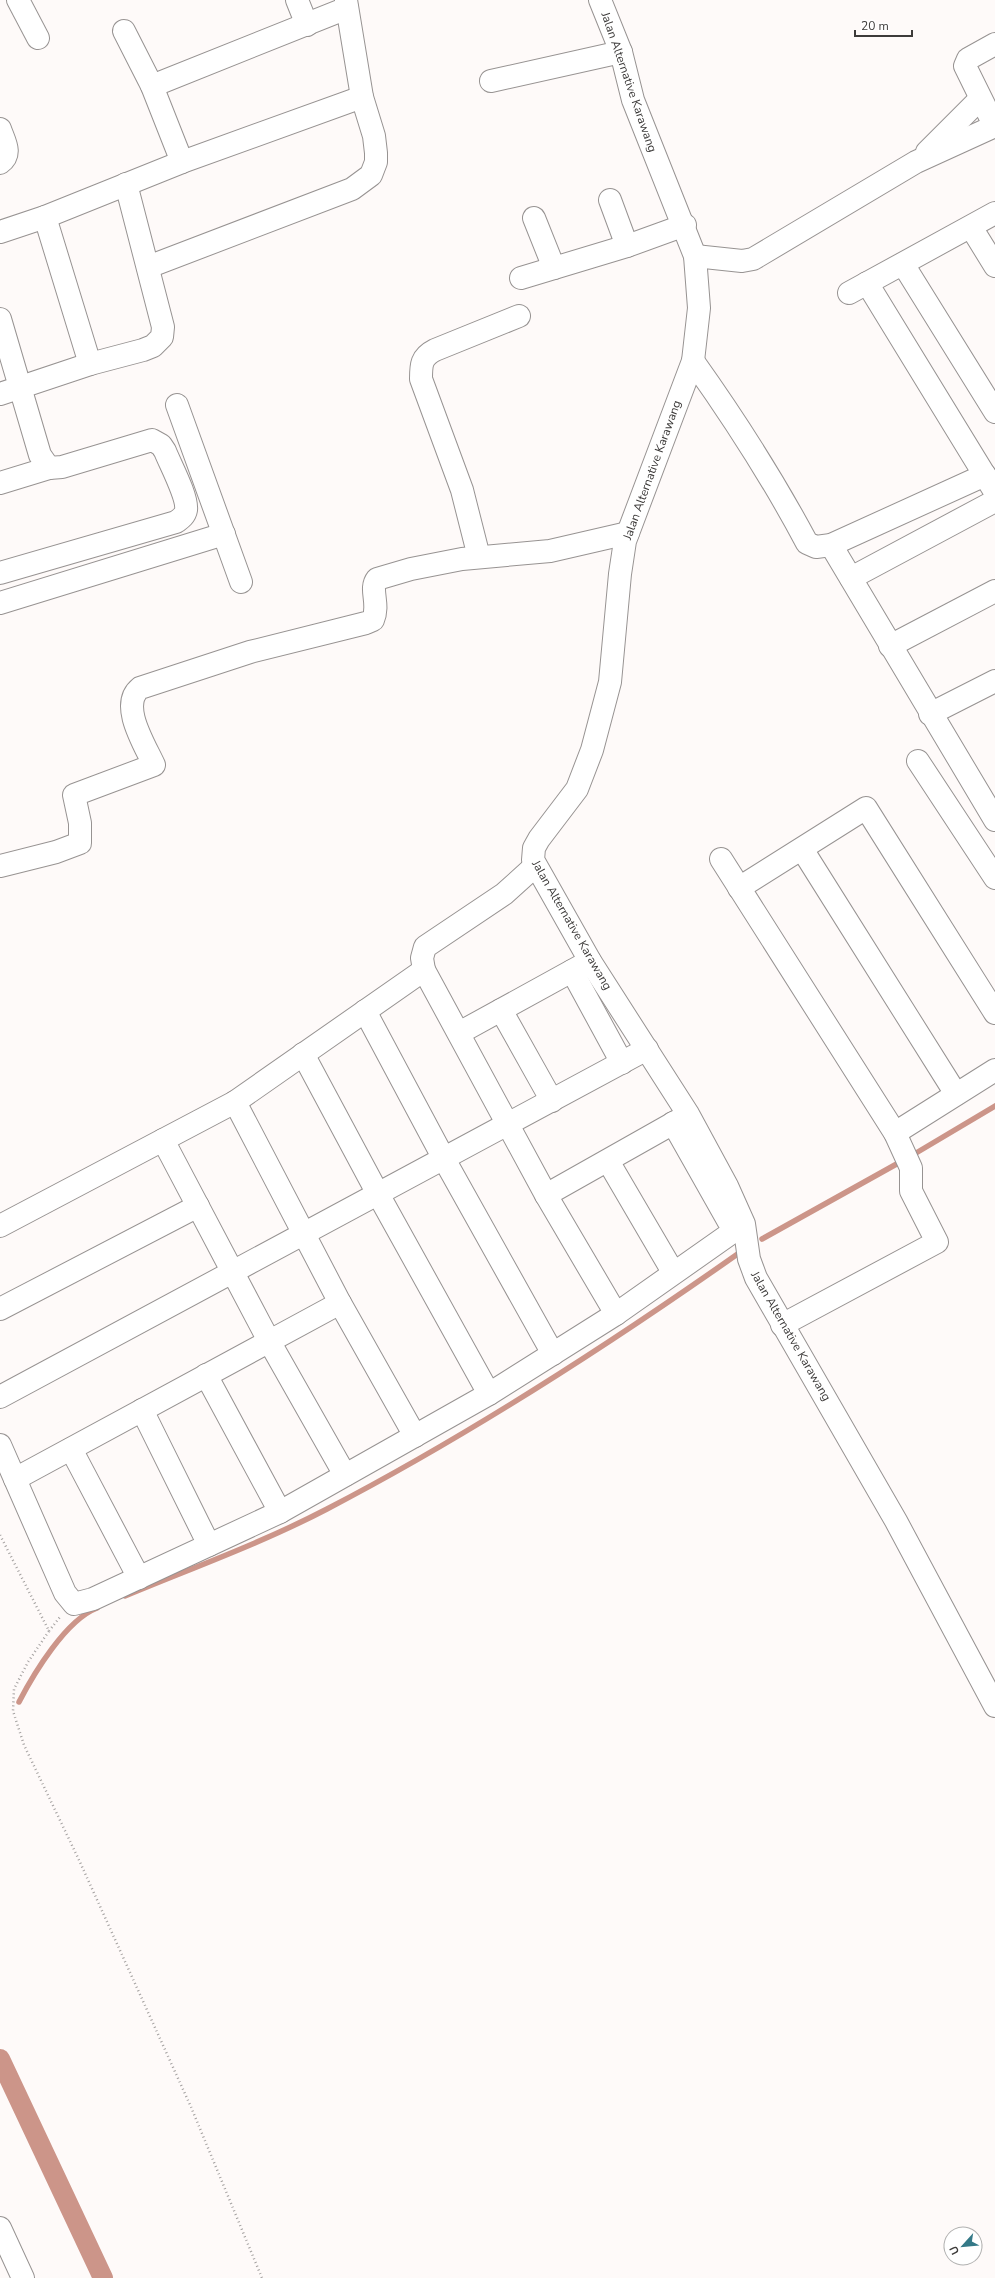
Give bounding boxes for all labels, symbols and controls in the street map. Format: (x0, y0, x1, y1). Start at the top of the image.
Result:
street label: Jalan Alternative Karawang (597, 9, 661, 154)
scale bar (855, 12, 912, 38)
text: 20 m (861, 18, 889, 34)
street label: Jalan Alternative Karawang (619, 398, 685, 543)
street label: Jalan Alternative Karawang (528, 856, 616, 993)
street label: Jalan Alternative Karawang (747, 1267, 835, 1404)
north arrow (943, 2226, 983, 2266)
text: U (946, 2243, 963, 2257)

